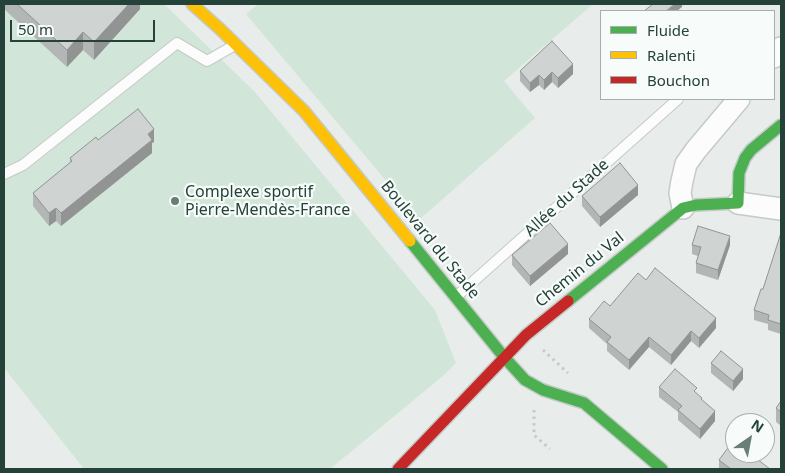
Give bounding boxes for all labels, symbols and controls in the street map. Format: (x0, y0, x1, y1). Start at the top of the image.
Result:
scale bar (12, 10, 158, 42)
legend (600, 10, 775, 100)
text: 50 m (18, 19, 53, 39)
text: Fluide (647, 20, 689, 40)
text: Ralenti (647, 45, 696, 65)
text: Bouchon (647, 70, 710, 90)
street label: Allée du Stade (521, 155, 613, 241)
street label: Boulevard du Stade (376, 177, 484, 303)
place label: Complexe sportif Pierre-Mendès-France (185, 182, 350, 220)
marker: Complexe sportif Pierre-Mendès-France (169, 195, 181, 207)
street label: Chemin du Val (532, 228, 628, 312)
north arrow (725, 413, 775, 463)
text: N (748, 415, 768, 437)

